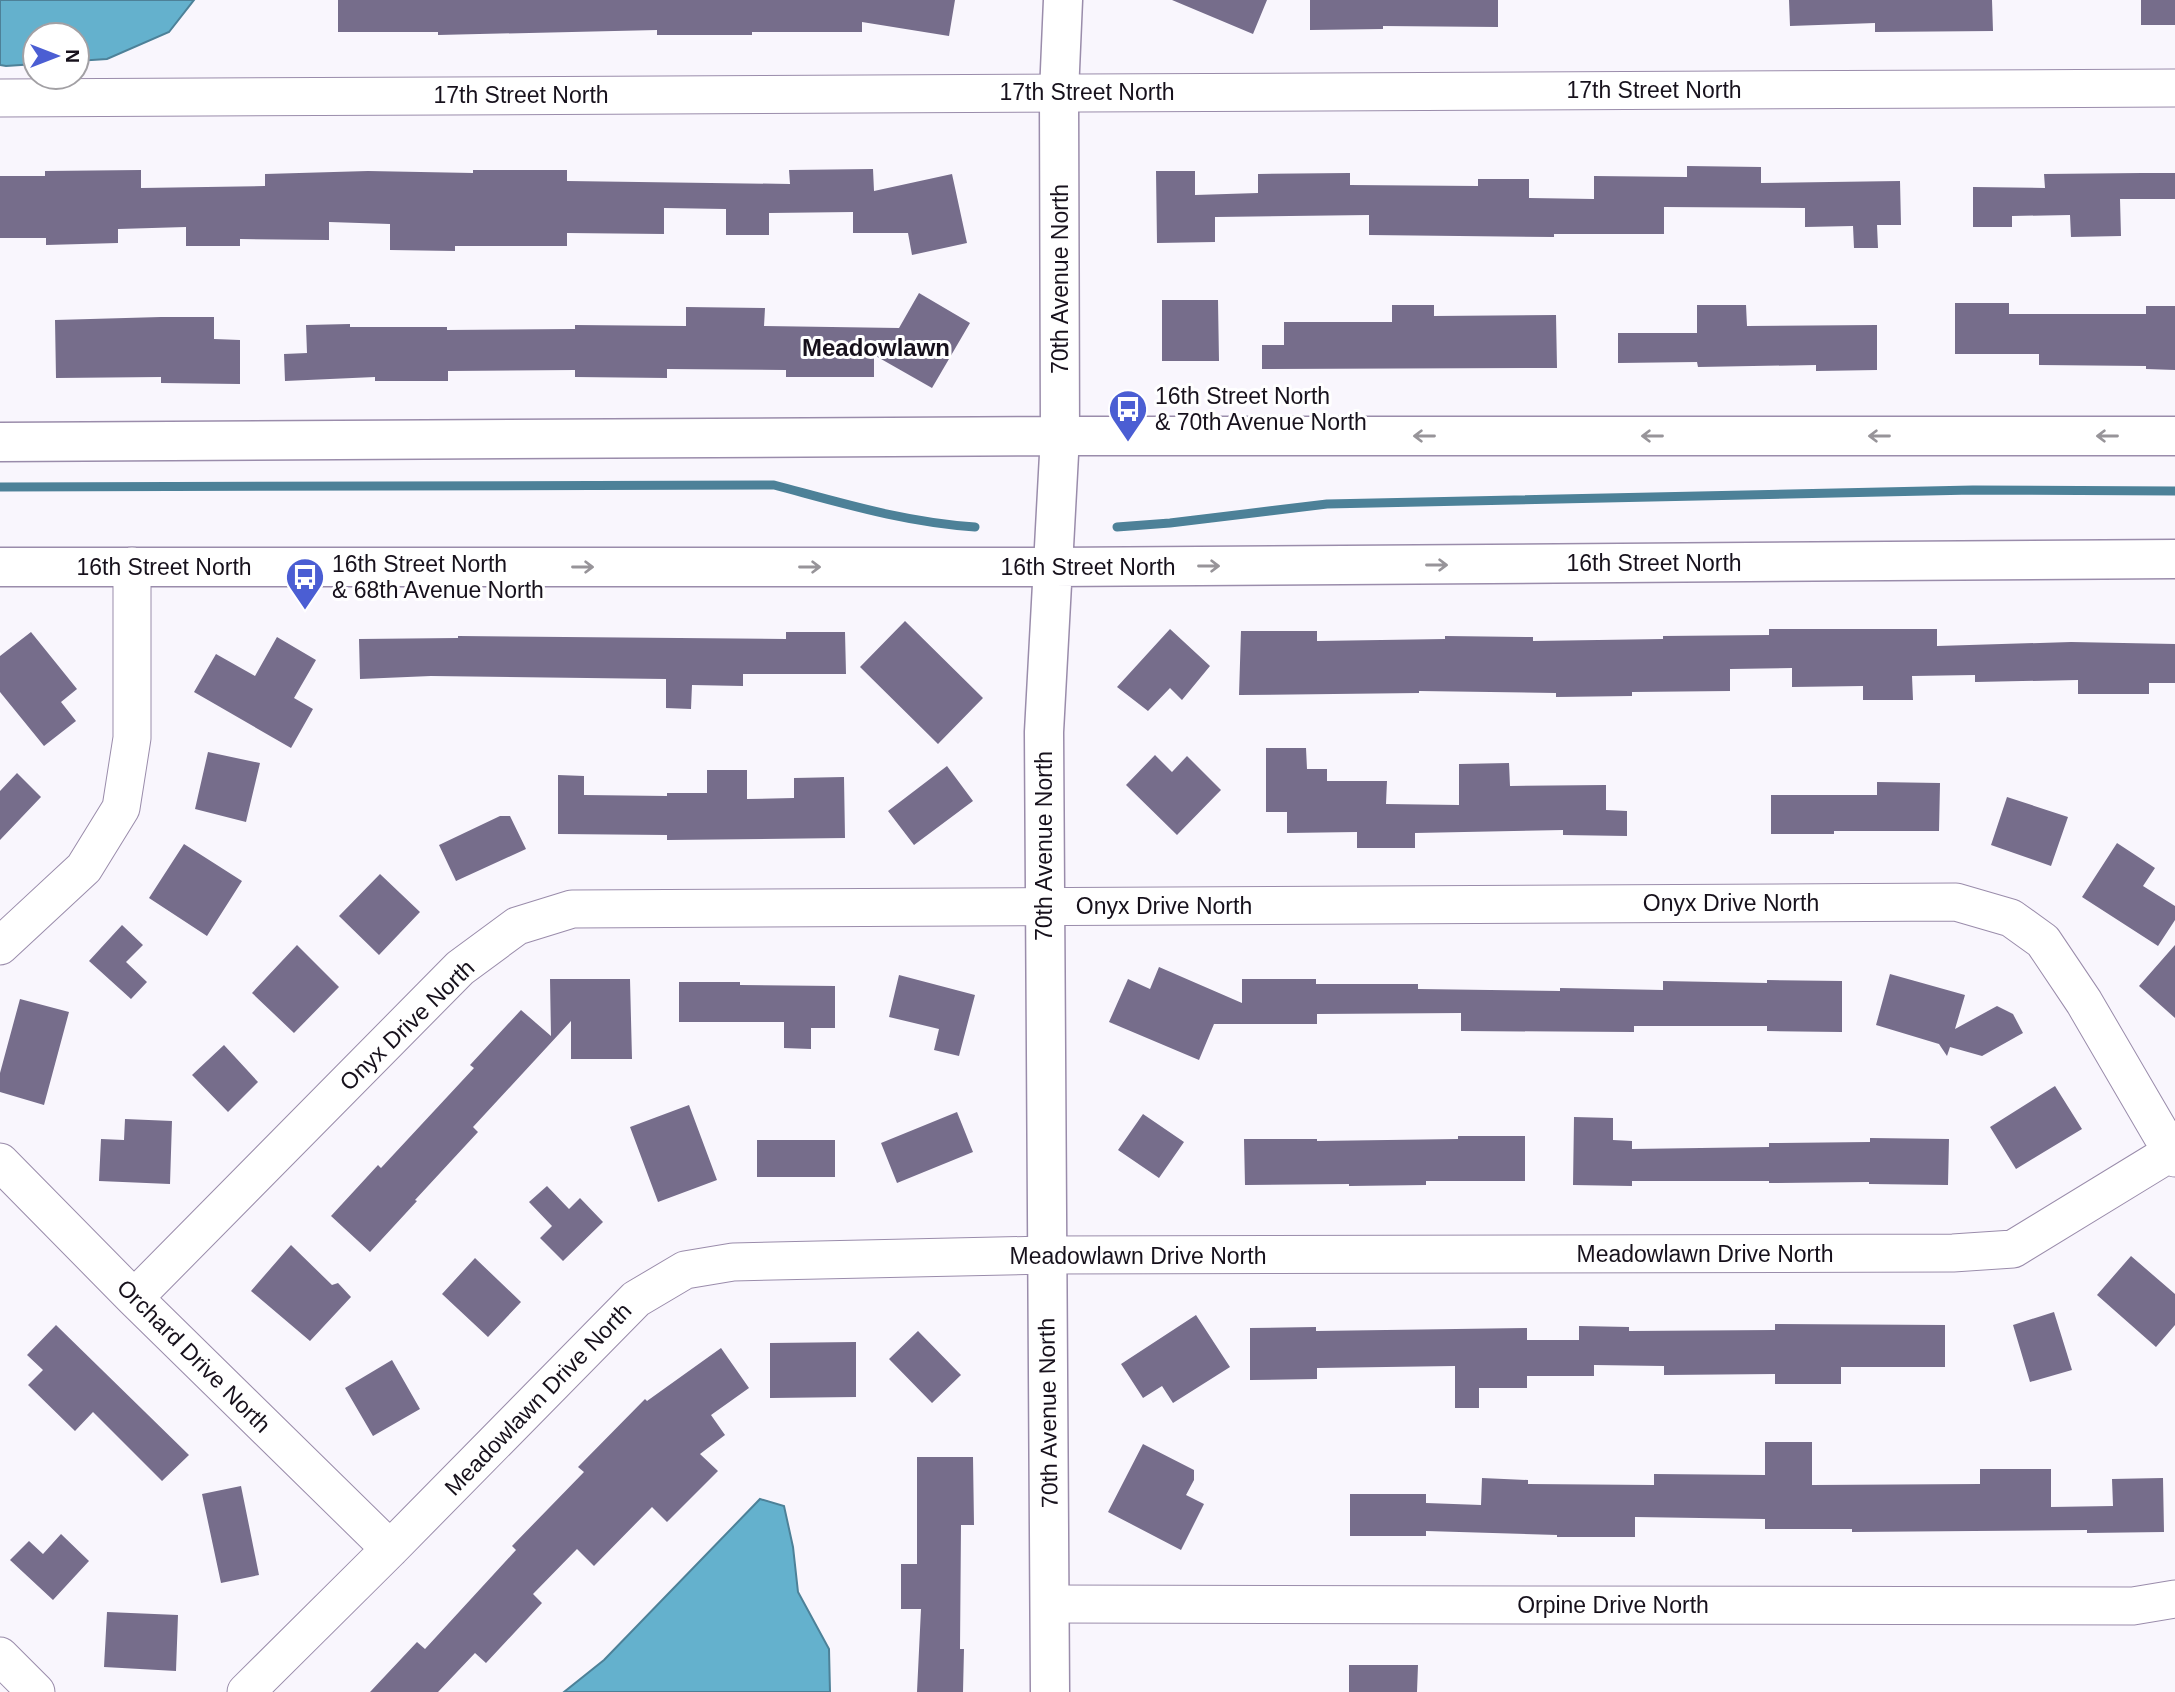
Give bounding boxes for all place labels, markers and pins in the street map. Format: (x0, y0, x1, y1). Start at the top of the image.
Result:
place label: 16th Street North & 70th Avenue North (1155, 383, 1367, 435)
bus stop icon: 16th Street North & 70th Avenue North (1107, 388, 1149, 443)
place label: 16th Street North & 68th Avenue North (332, 551, 544, 603)
bus stop icon: 16th Street North & 68th Avenue North (284, 556, 326, 611)

